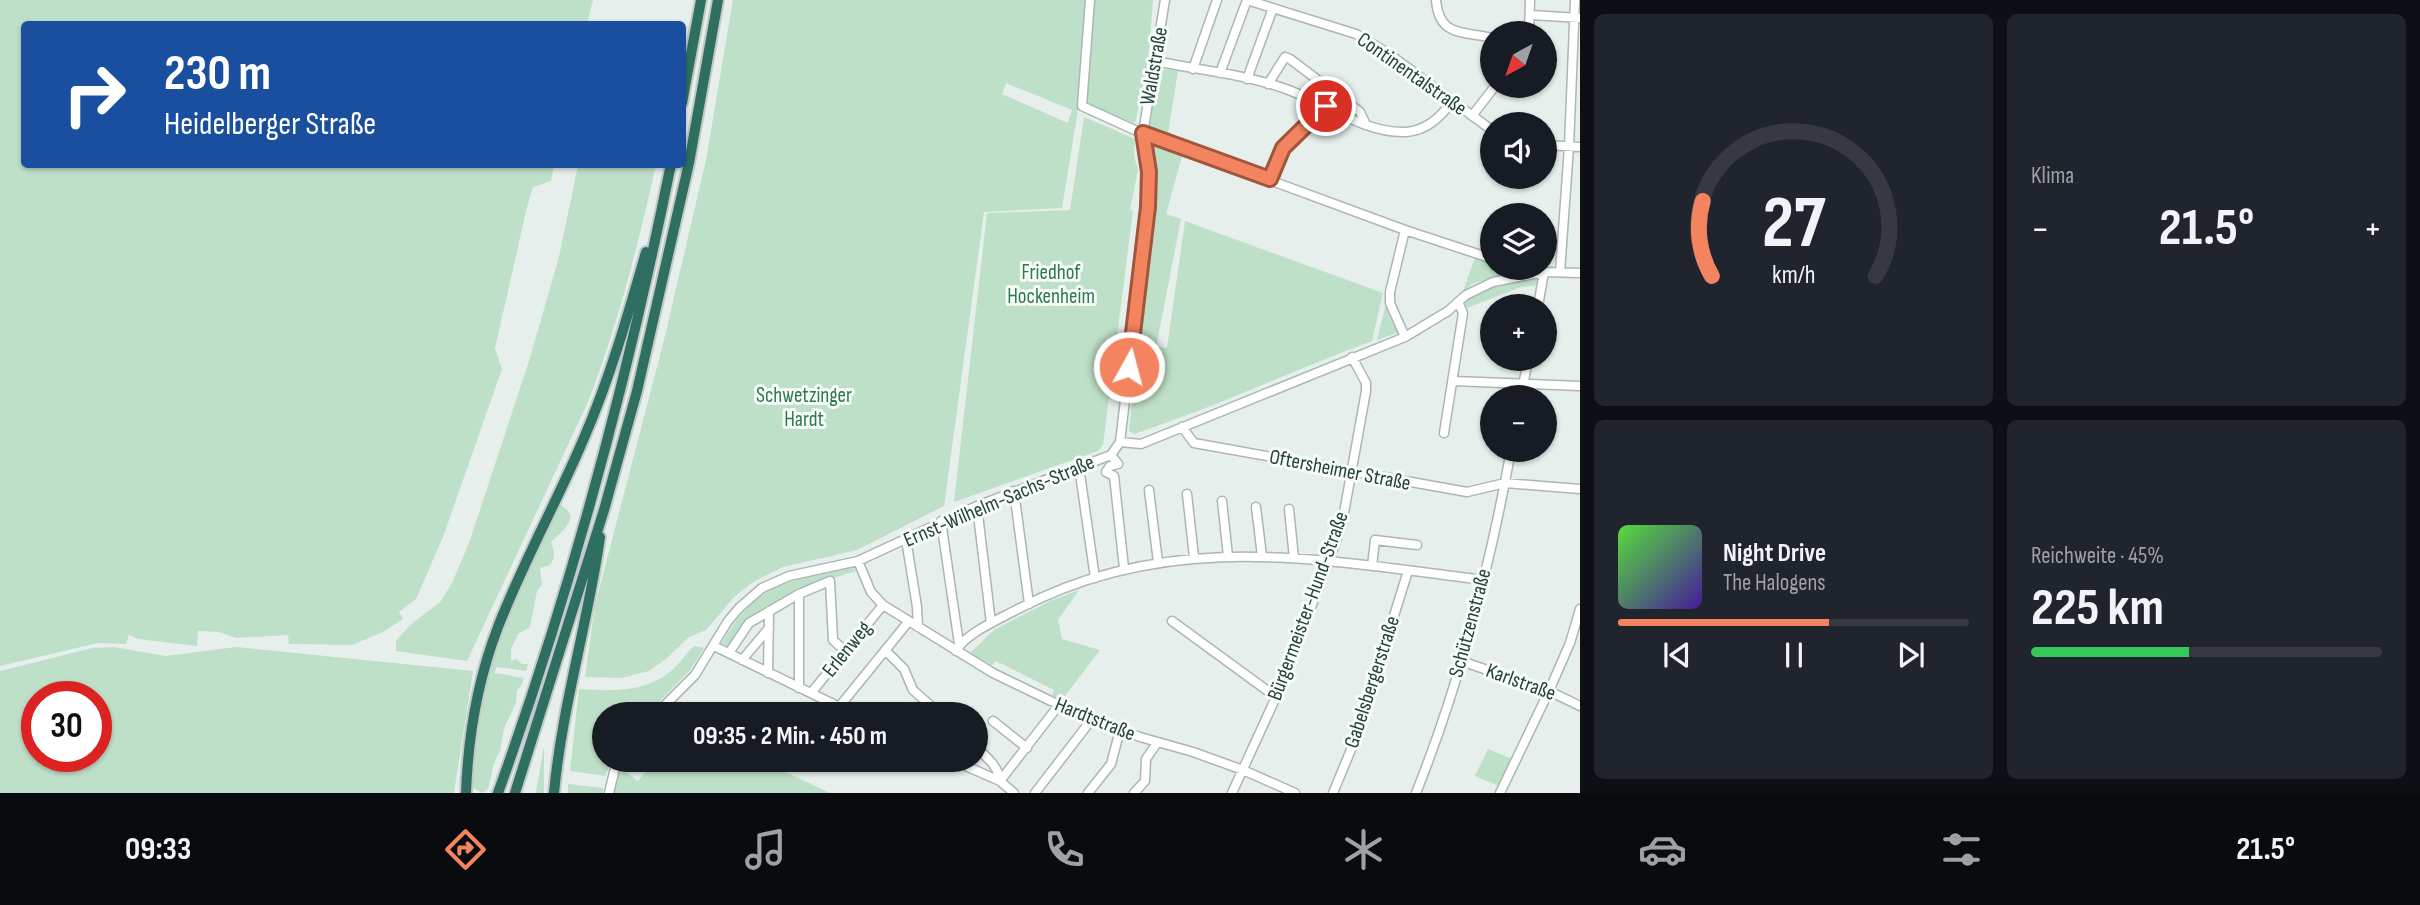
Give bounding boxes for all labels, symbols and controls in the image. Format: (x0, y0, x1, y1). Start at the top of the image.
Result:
north arrow (1480, 21, 1558, 98)
map controls (1480, 21, 1557, 462)
street label: Waldstraße (1135, 25, 1173, 107)
street label: Continentalstraße (1352, 27, 1472, 121)
text: 230 m (164, 45, 271, 104)
icon: right (49, 49, 140, 140)
pin (1296, 76, 1356, 136)
icon: arrive (1307, 87, 1345, 125)
text: Heidelberger Straße (164, 105, 376, 144)
button: sound (1480, 112, 1557, 189)
text: Klima (2031, 162, 2074, 190)
text: 27 (1762, 180, 1826, 268)
text: 21.5° (2159, 197, 2254, 260)
button: layers (1480, 203, 1557, 280)
text: − (2031, 207, 2050, 252)
text: + (2363, 207, 2382, 252)
park label: Friedhof Hockenheim (1007, 260, 1095, 309)
text: km/h (1772, 260, 1815, 291)
button: + (1480, 294, 1557, 371)
position arrow (1092, 330, 1166, 404)
park label: Schwetzinger Hardt (756, 383, 852, 432)
button: − (1480, 385, 1557, 462)
street label: Oftersheimer Straße (1267, 444, 1413, 496)
street label: Ernst-Wilhelm-Sachs-Straße (900, 450, 1098, 552)
street label: Bürgermeister-Hund-Straße (1262, 508, 1354, 704)
text: Night Drive (1723, 538, 1826, 569)
text: Reichweite · 45% (2031, 542, 2164, 570)
street label: Schützenstraße (1444, 566, 1496, 680)
text: The Halogens (1723, 569, 1826, 597)
text: 225 km (2031, 577, 2164, 640)
street label: Gabelsbergerstraße (1339, 613, 1405, 751)
street label: Erlenweg (817, 616, 877, 682)
icon: previous (1658, 636, 1696, 674)
icon: pause (1775, 636, 1813, 674)
icon: next (1892, 636, 1930, 674)
street label: Karlstraße (1483, 658, 1559, 706)
speed limit sign: 30 (21, 681, 112, 772)
street label: Hardtstraße (1051, 692, 1139, 746)
text: 09:35 · 2 Min. · 450 m (693, 721, 887, 752)
icon: directions (441, 825, 490, 874)
icon: music (741, 825, 790, 874)
icon: phone (1040, 825, 1089, 874)
icon: climate (1339, 825, 1388, 874)
icon: car (1638, 825, 1687, 874)
icon: filters (1937, 825, 1986, 874)
text: 09:33 (125, 830, 191, 869)
text: 21.5° (2236, 830, 2295, 869)

